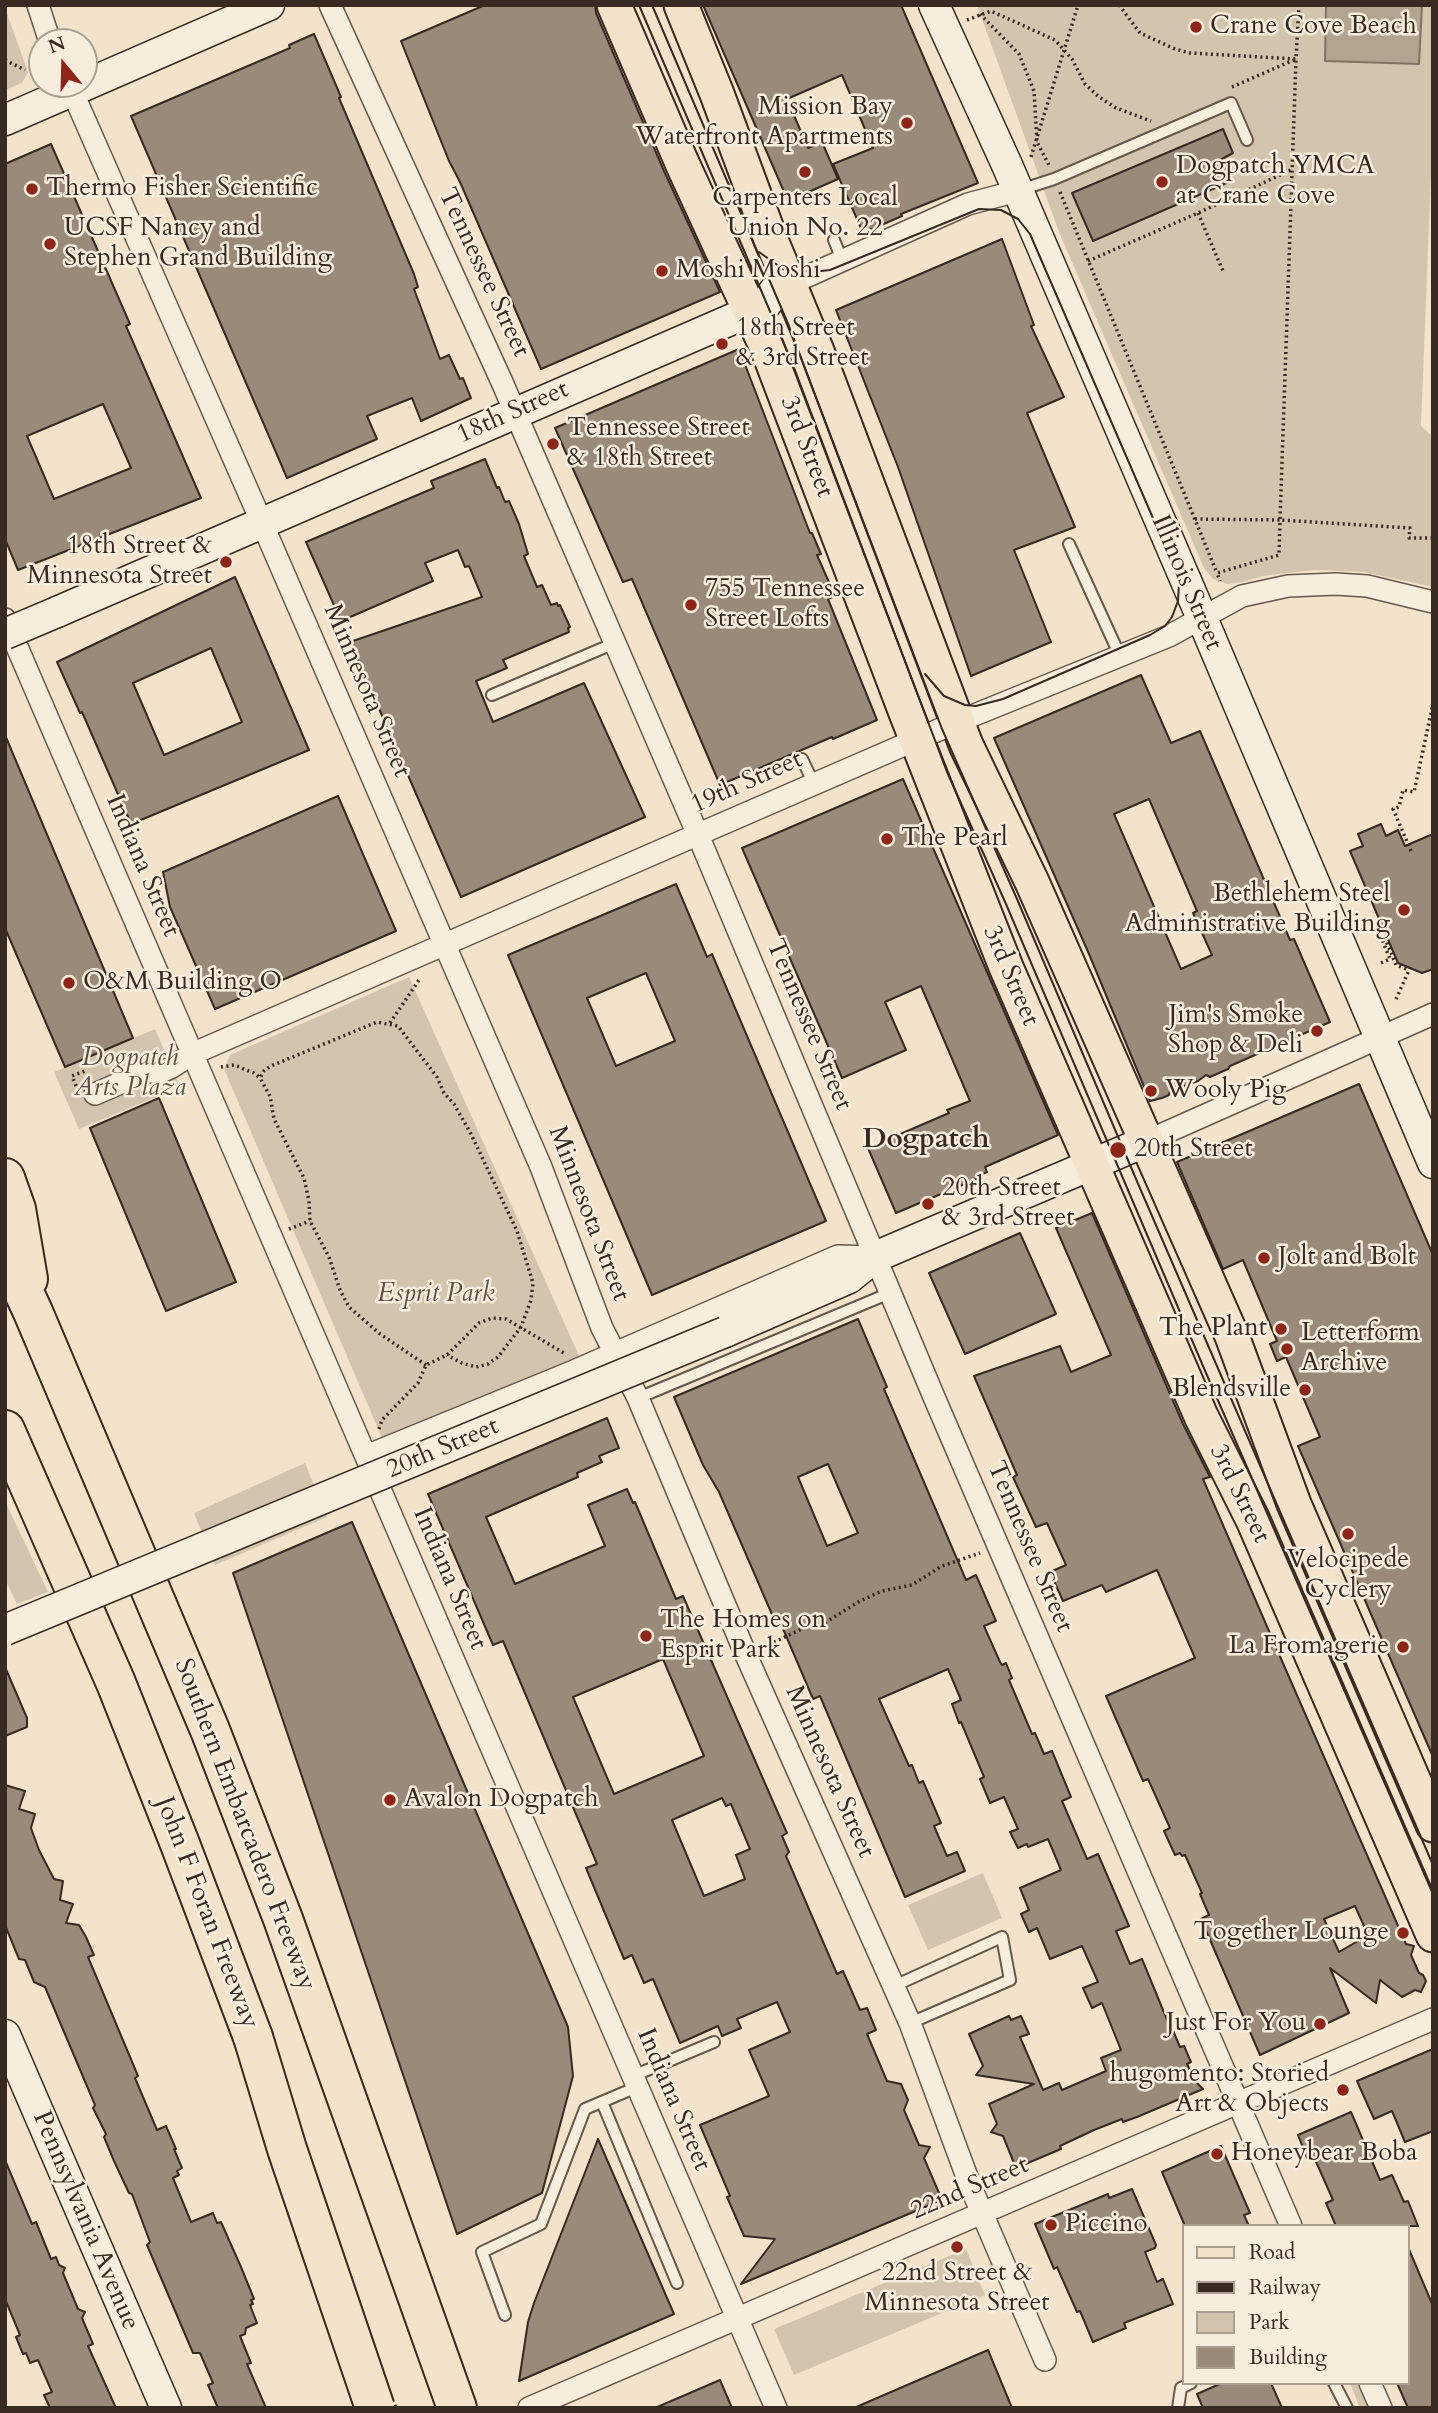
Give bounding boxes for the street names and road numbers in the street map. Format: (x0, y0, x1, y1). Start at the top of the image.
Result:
street label: Tennessee Street (430, 184, 536, 362)
street label: 18th Street (452, 375, 574, 451)
street label: 3rd Street (772, 392, 840, 502)
street label: Illinois Street (1144, 511, 1228, 655)
street label: Minnesota Street (316, 600, 416, 782)
street label: 19th Street (686, 745, 808, 821)
street label: Indiana Street (98, 790, 186, 942)
street label: 3rd Street (975, 921, 1045, 1031)
street label: Tennessee Street (758, 935, 858, 1115)
street label: Minnesota Street (540, 1122, 636, 1306)
street label: 20th Street (382, 1411, 504, 1487)
street label: 3rd Street (1202, 1439, 1276, 1549)
street label: Tennessee Street (979, 1457, 1079, 1637)
street label: Indiana Street (405, 1503, 493, 1655)
street label: Southern Embarcadero Freeway (166, 1655, 322, 1995)
street label: Minnesota Street (777, 1681, 881, 1863)
street label: John F Foran Freeway (147, 1793, 265, 2033)
street label: Indiana Street (629, 2024, 717, 2176)
street label: Pennsylvania Avenue (25, 2107, 145, 2335)
street label: 22nd Street (906, 2150, 1034, 2228)

